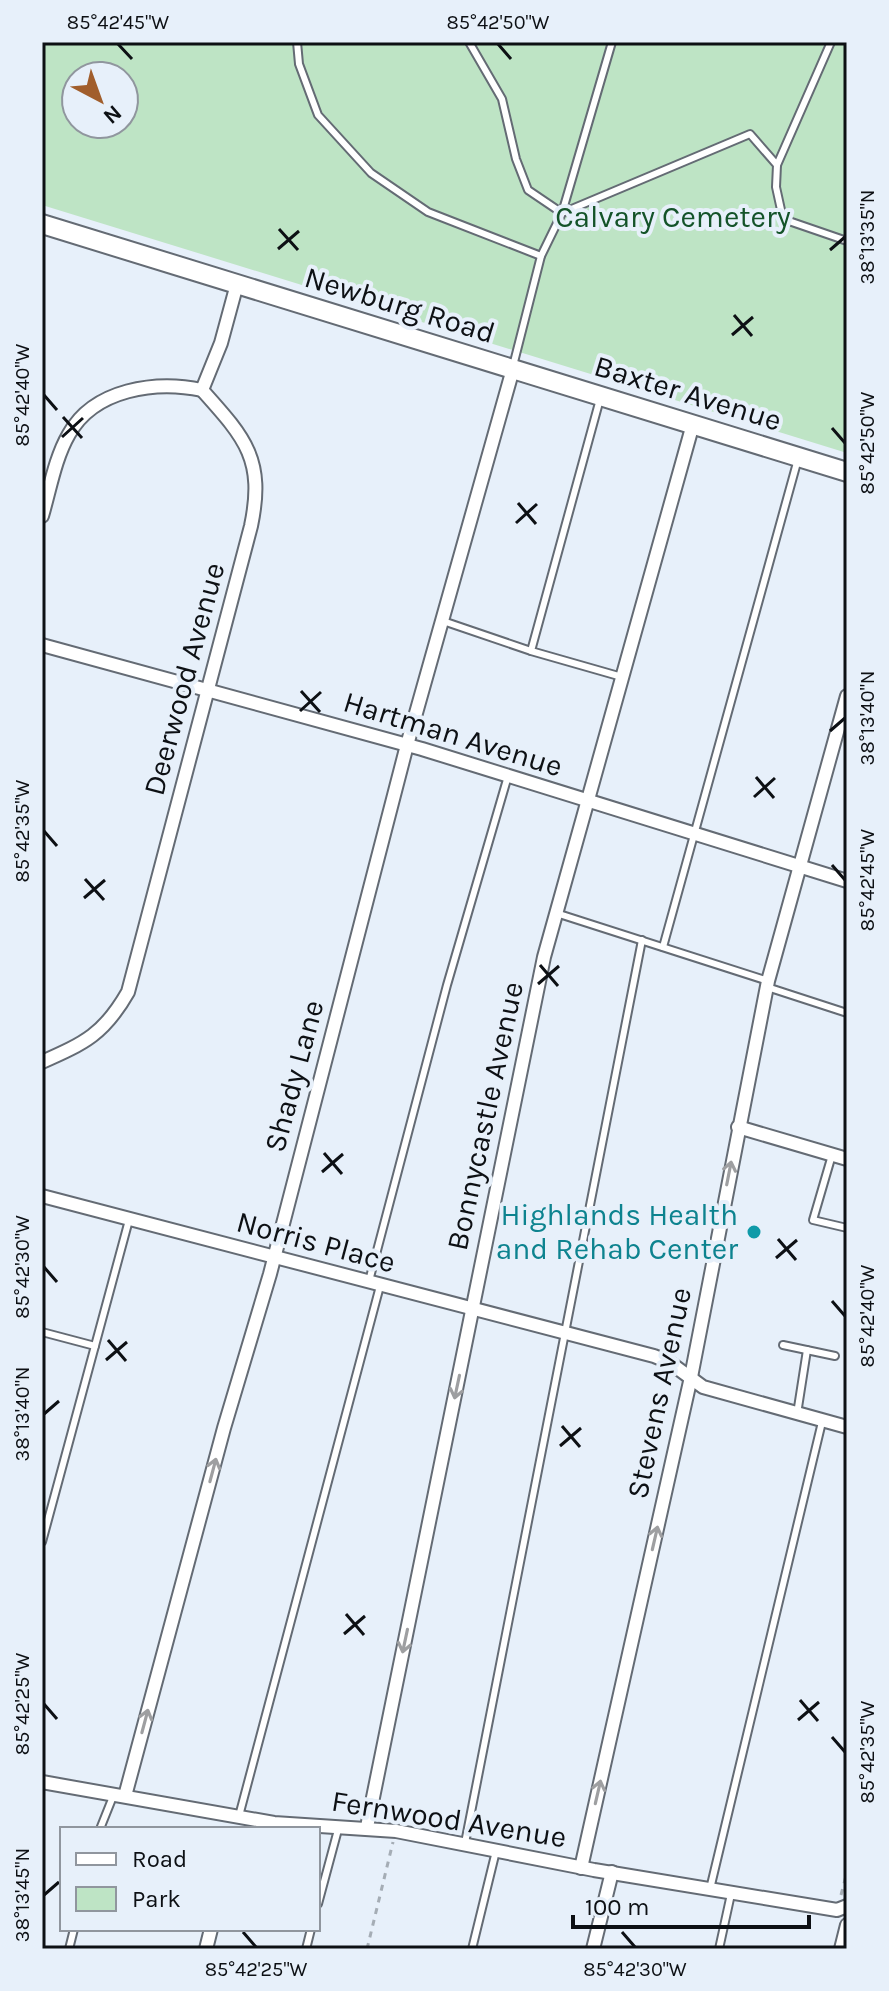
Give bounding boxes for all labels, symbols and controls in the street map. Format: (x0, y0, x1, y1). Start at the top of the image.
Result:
text: 85°42'45"W (67, 11, 169, 34)
text: 85°42'50"W (447, 11, 550, 34)
north arrow (60, 60, 140, 140)
text: N (98, 99, 127, 129)
text: 38°13'35"N (856, 190, 879, 284)
park label: Calvary Cemetery (555, 199, 791, 235)
street label: Newburg Road (300, 259, 500, 351)
text: 85°42'40"W (11, 343, 34, 446)
street label: Baxter Avenue (590, 347, 786, 439)
text: 85°42'50"W (856, 391, 879, 495)
street label: Deerwood Avenue (136, 559, 232, 799)
text: 38°13'40"N (856, 671, 879, 765)
street label: Hartman Avenue (339, 684, 567, 784)
text: 85°42'35"W (11, 779, 34, 882)
text: 85°42'45"W (856, 829, 879, 931)
street label: Bonnycastle Avenue (439, 978, 531, 1254)
street label: Shady Lane (256, 996, 332, 1156)
one-way arrow (723, 1161, 738, 1187)
place label: Highlands Health and Rehab Center (496, 1197, 738, 1267)
street label: Norris Place (233, 1204, 399, 1280)
text: 85°42'30"W (11, 1215, 34, 1319)
marker: Highlands Health and Rehab Center (745, 1223, 763, 1241)
text: 85°42'40"W (856, 1264, 879, 1367)
street label: Stevens Avenue (619, 1284, 699, 1502)
text: 38°13'40"N (11, 1367, 34, 1461)
one-way arrow (449, 1374, 464, 1399)
one-way arrow (206, 1457, 221, 1483)
one-way arrow (648, 1525, 663, 1551)
one-way arrow (397, 1628, 412, 1654)
text: 85°42'25"W (11, 1653, 34, 1755)
text: 85°42'35"W (856, 1700, 879, 1803)
one-way arrow (138, 1708, 153, 1734)
one-way arrow (591, 1779, 606, 1805)
street label: Fernwood Avenue (329, 1783, 569, 1855)
legend (60, 1827, 320, 1931)
text: Road (132, 1845, 187, 1873)
text: 38°13'45"N (11, 1848, 34, 1942)
scale bar (573, 1879, 809, 1929)
text: Park (132, 1885, 181, 1913)
text: 100 m (585, 1893, 650, 1921)
text: 85°42'25"W (205, 1958, 307, 1981)
text: 85°42'30"W (583, 1958, 687, 1981)

